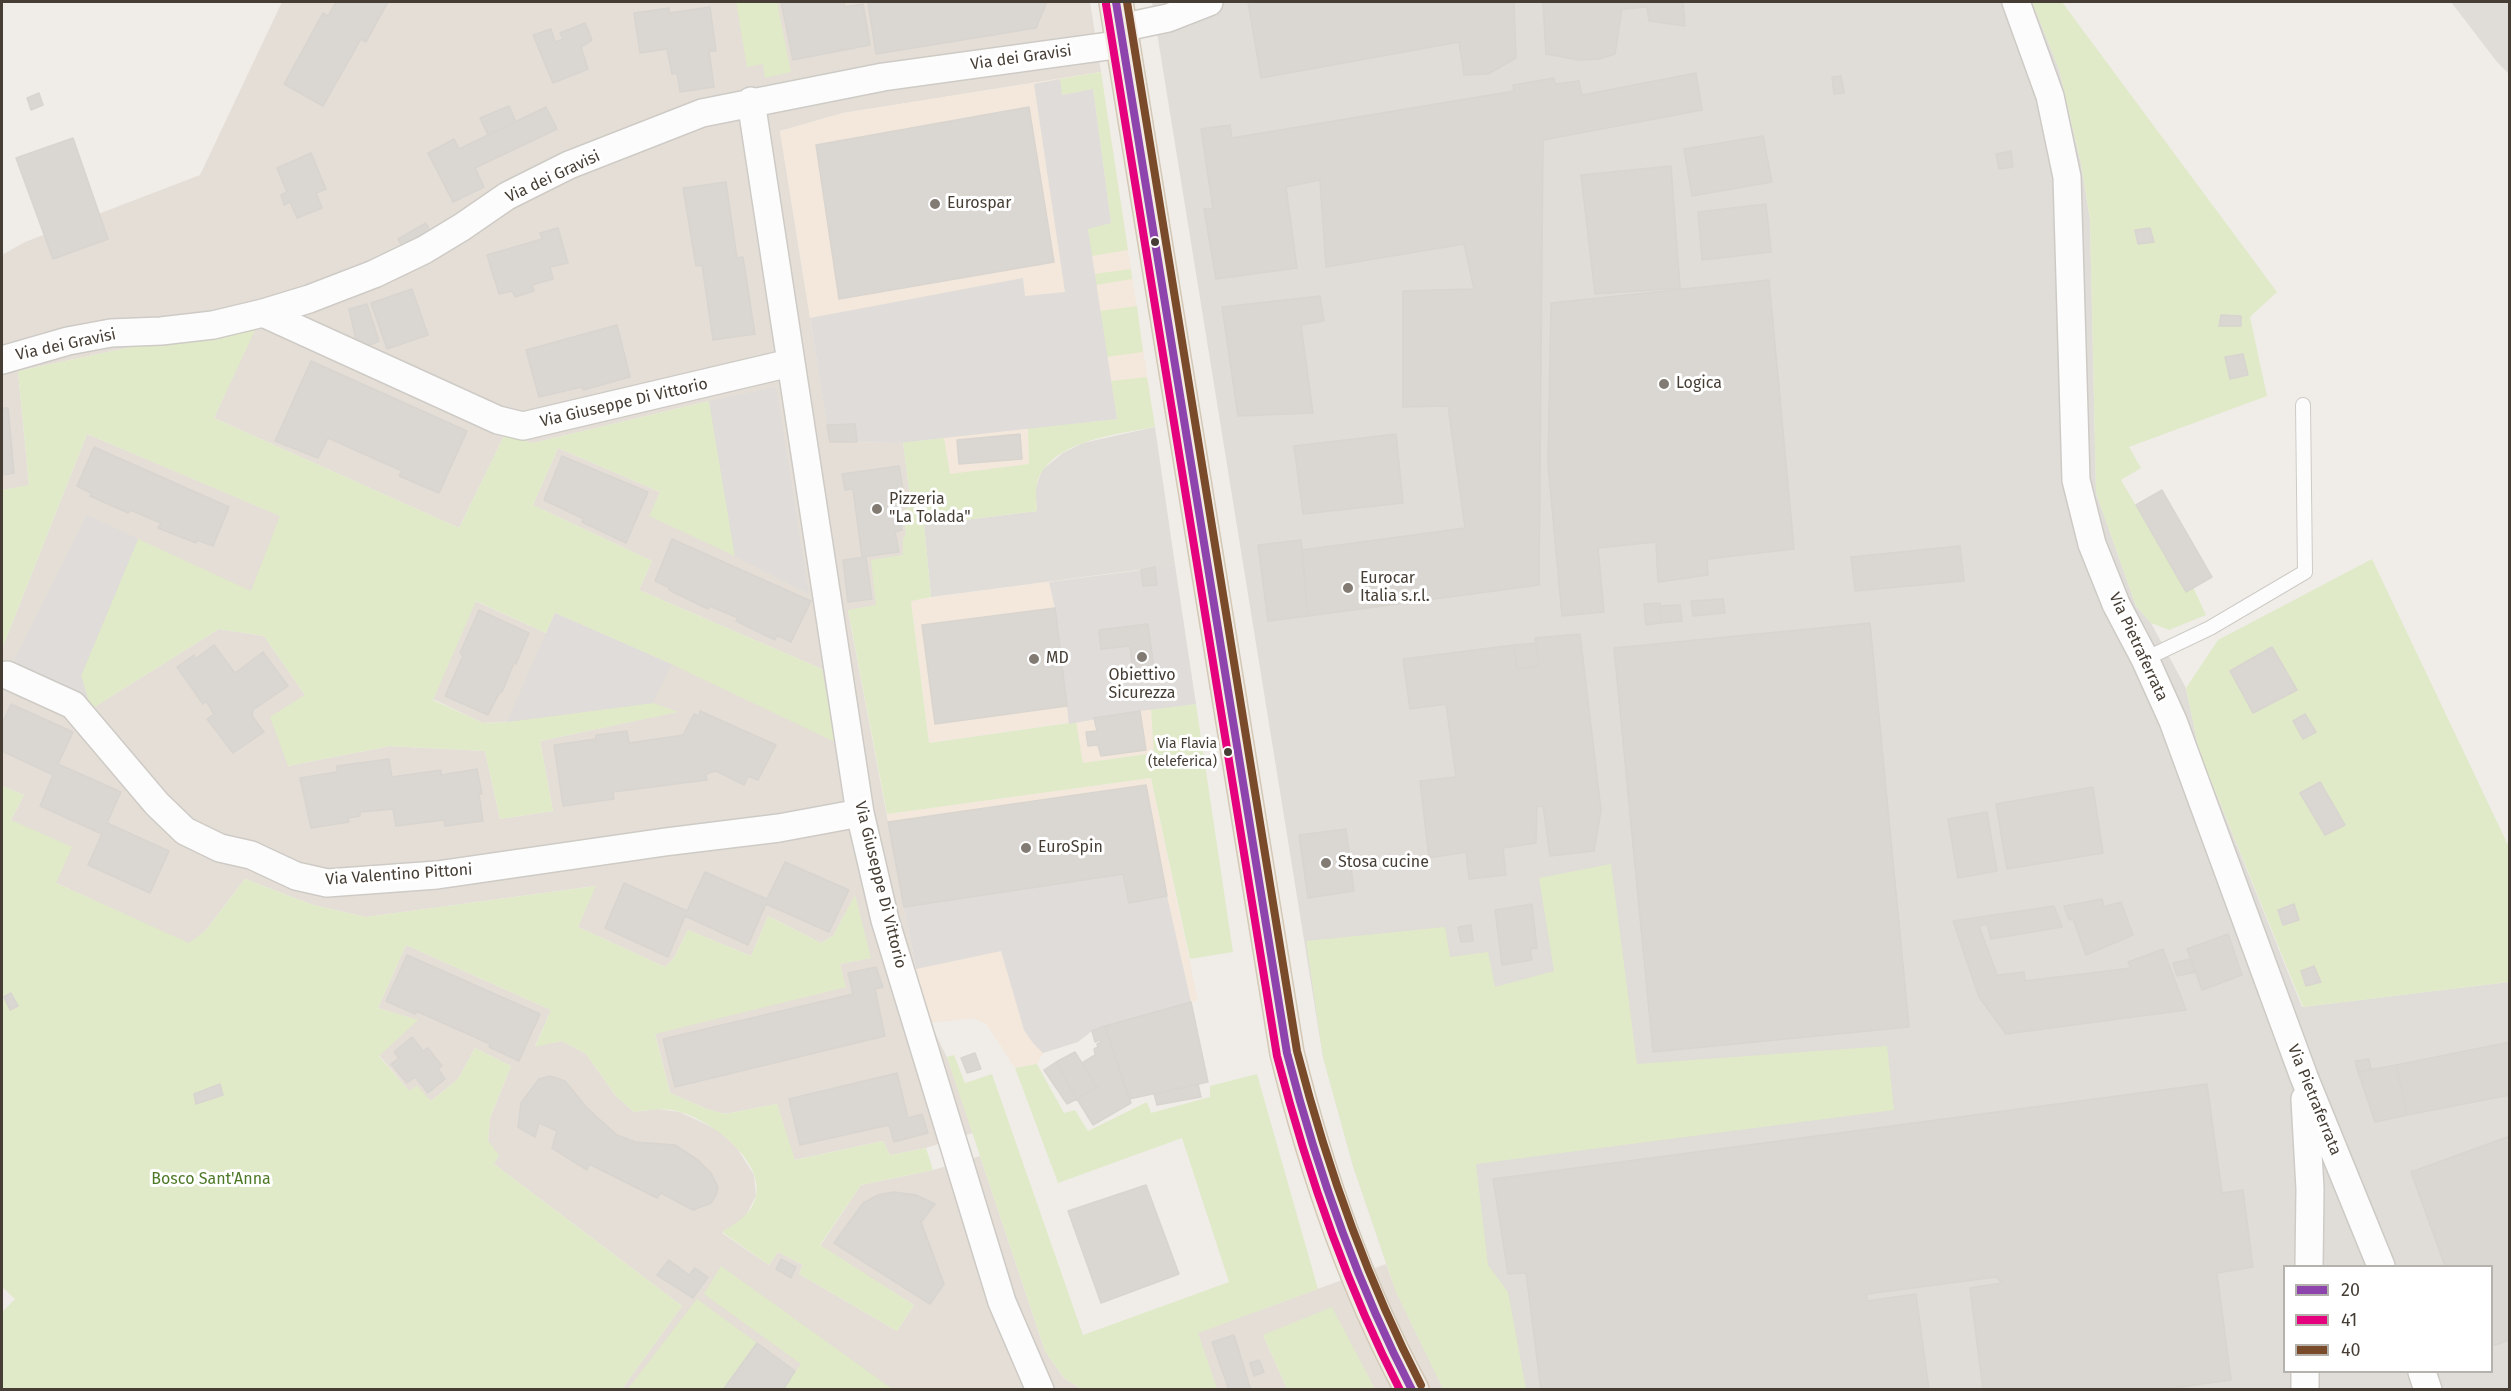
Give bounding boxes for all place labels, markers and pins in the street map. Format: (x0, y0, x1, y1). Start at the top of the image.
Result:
place label: Eurospar (947, 194, 1011, 214)
marker: Eurospar (928, 197, 942, 211)
unlabelled marker (1149, 236, 1161, 248)
place label: Logica (1676, 374, 1722, 394)
marker: Logica (1657, 377, 1671, 391)
place label: Pizzeria "La Tolada" (889, 490, 971, 528)
marker: Pizzeria "La Tolada" (870, 502, 884, 516)
place label: Eurocar Italia s.r.l. (1360, 569, 1430, 607)
marker: Eurocar Italia s.r.l. (1341, 581, 1355, 595)
place label: MD (1046, 649, 1069, 669)
marker: Obiettivo Sicurezza (1135, 650, 1149, 664)
marker: MD (1027, 652, 1041, 666)
place label: Obiettivo Sicurezza (1108, 666, 1176, 704)
place label: Via Flavia (teleferica) (1148, 736, 1217, 768)
marker: Via Flavia (teleferica) (1222, 746, 1234, 758)
place label: EuroSpin (1038, 838, 1103, 858)
marker: EuroSpin (1019, 841, 1033, 855)
place label: Stosa cucine (1338, 853, 1429, 873)
marker: Stosa cucine (1319, 856, 1333, 870)

